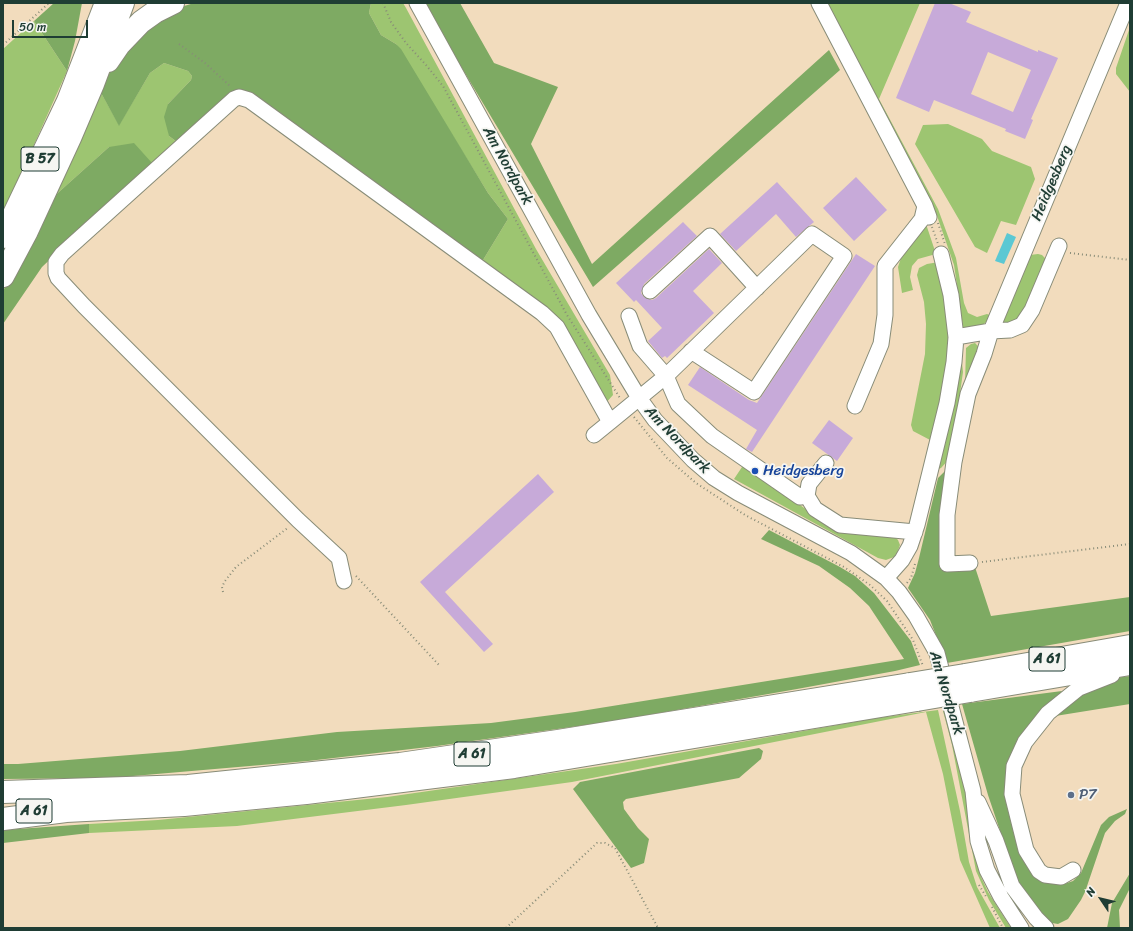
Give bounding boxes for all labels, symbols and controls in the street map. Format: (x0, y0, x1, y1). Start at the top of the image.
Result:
scale bar (14, 12, 90, 38)
text: 50 m (19, 16, 46, 38)
street label: Am Nordpark (478, 124, 536, 208)
street label: Heidgesberg (1028, 142, 1076, 224)
road number: B 57 (21, 147, 59, 171)
street label: Am Nordpark (640, 402, 714, 478)
place label: Heidgesberg (763, 462, 844, 480)
marker: Heidgesberg (750, 466, 760, 476)
road number: A 61 (1029, 647, 1065, 671)
street label: Am Nordpark (925, 649, 967, 737)
road number: A 61 (454, 742, 490, 766)
place label: P7 (1079, 786, 1097, 804)
marker: P7 (1066, 790, 1076, 800)
road number: A 61 (16, 799, 52, 823)
north arrow (1081, 879, 1121, 919)
text: N (1081, 883, 1101, 900)

